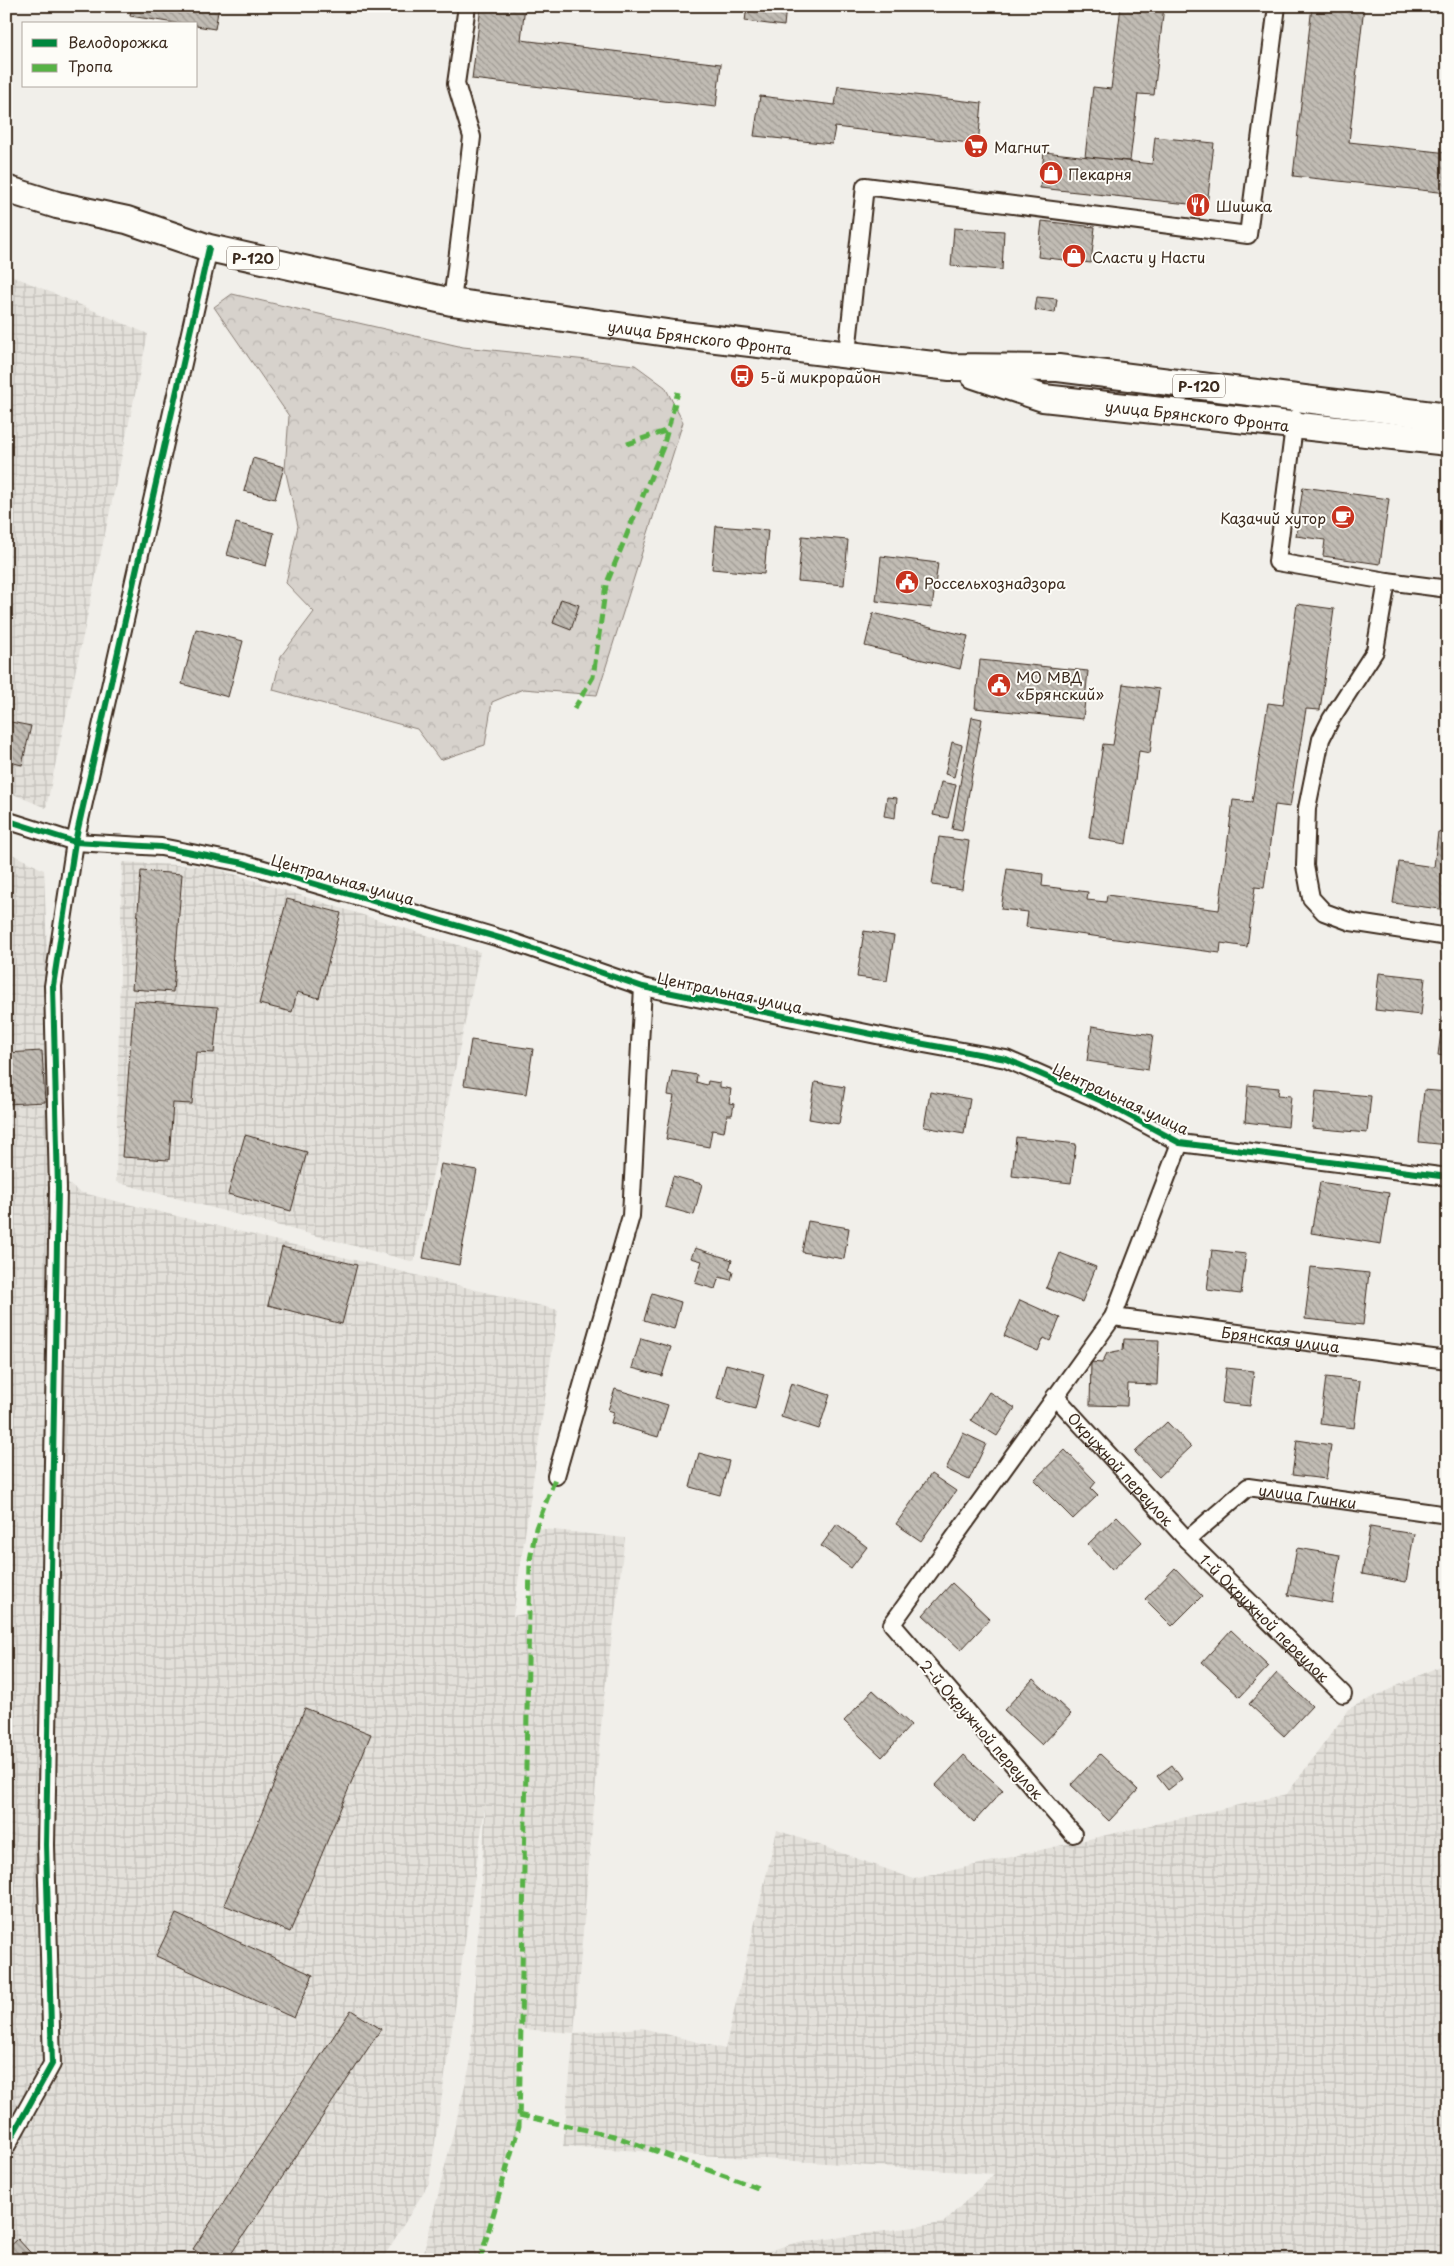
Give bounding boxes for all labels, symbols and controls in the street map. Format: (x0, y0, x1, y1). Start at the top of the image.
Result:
legend (22, 22, 198, 88)
text: Велодорожка (68, 30, 169, 53)
text: Тропа (68, 54, 113, 77)
supermarket icon: Магнит (963, 133, 989, 159)
place label: Магнит (994, 135, 1049, 158)
shop icon: Пекарня (1038, 160, 1064, 186)
place label: Пекарня (1068, 162, 1132, 185)
restaurant icon: Шишка (1185, 192, 1211, 218)
place label: Шишка (1216, 194, 1273, 217)
shop icon: Сласти у Насти (1061, 243, 1087, 269)
place label: Сласти у Насти (1092, 245, 1205, 268)
road number: Р-120 (227, 247, 279, 270)
street label: улица Брянского Фронта (606, 313, 794, 360)
bus stop icon: 5-й микрорайон (729, 363, 755, 389)
place label: 5-й микрорайон (760, 365, 881, 388)
road number: Р-120 (1173, 374, 1225, 398)
street label: улица Брянского Фронта (1104, 393, 1292, 436)
cafe icon: Казачий хутор (1330, 504, 1356, 530)
place label: Казачий хутор (1220, 506, 1326, 529)
public building icon: Россельхознадзора (894, 569, 920, 595)
place label: Россельхознадзора (924, 571, 1066, 594)
place label: МО МВД «Брянский» (1016, 665, 1104, 705)
public building icon: МО МВД «Брянский» (986, 672, 1012, 698)
street label: Центральная улица (269, 848, 418, 911)
street label: Центральная улица (655, 965, 805, 1019)
street label: Центральная улица (1049, 1056, 1193, 1140)
street label: Брянская улица (1220, 1320, 1342, 1358)
street label: Окружной переулок (1063, 1406, 1180, 1530)
street label: улица Глинки (1257, 1477, 1358, 1514)
street label: 1-й Окружной переулок (1195, 1548, 1335, 1687)
street label: 2-й Окружной переулок (915, 1654, 1049, 1804)

